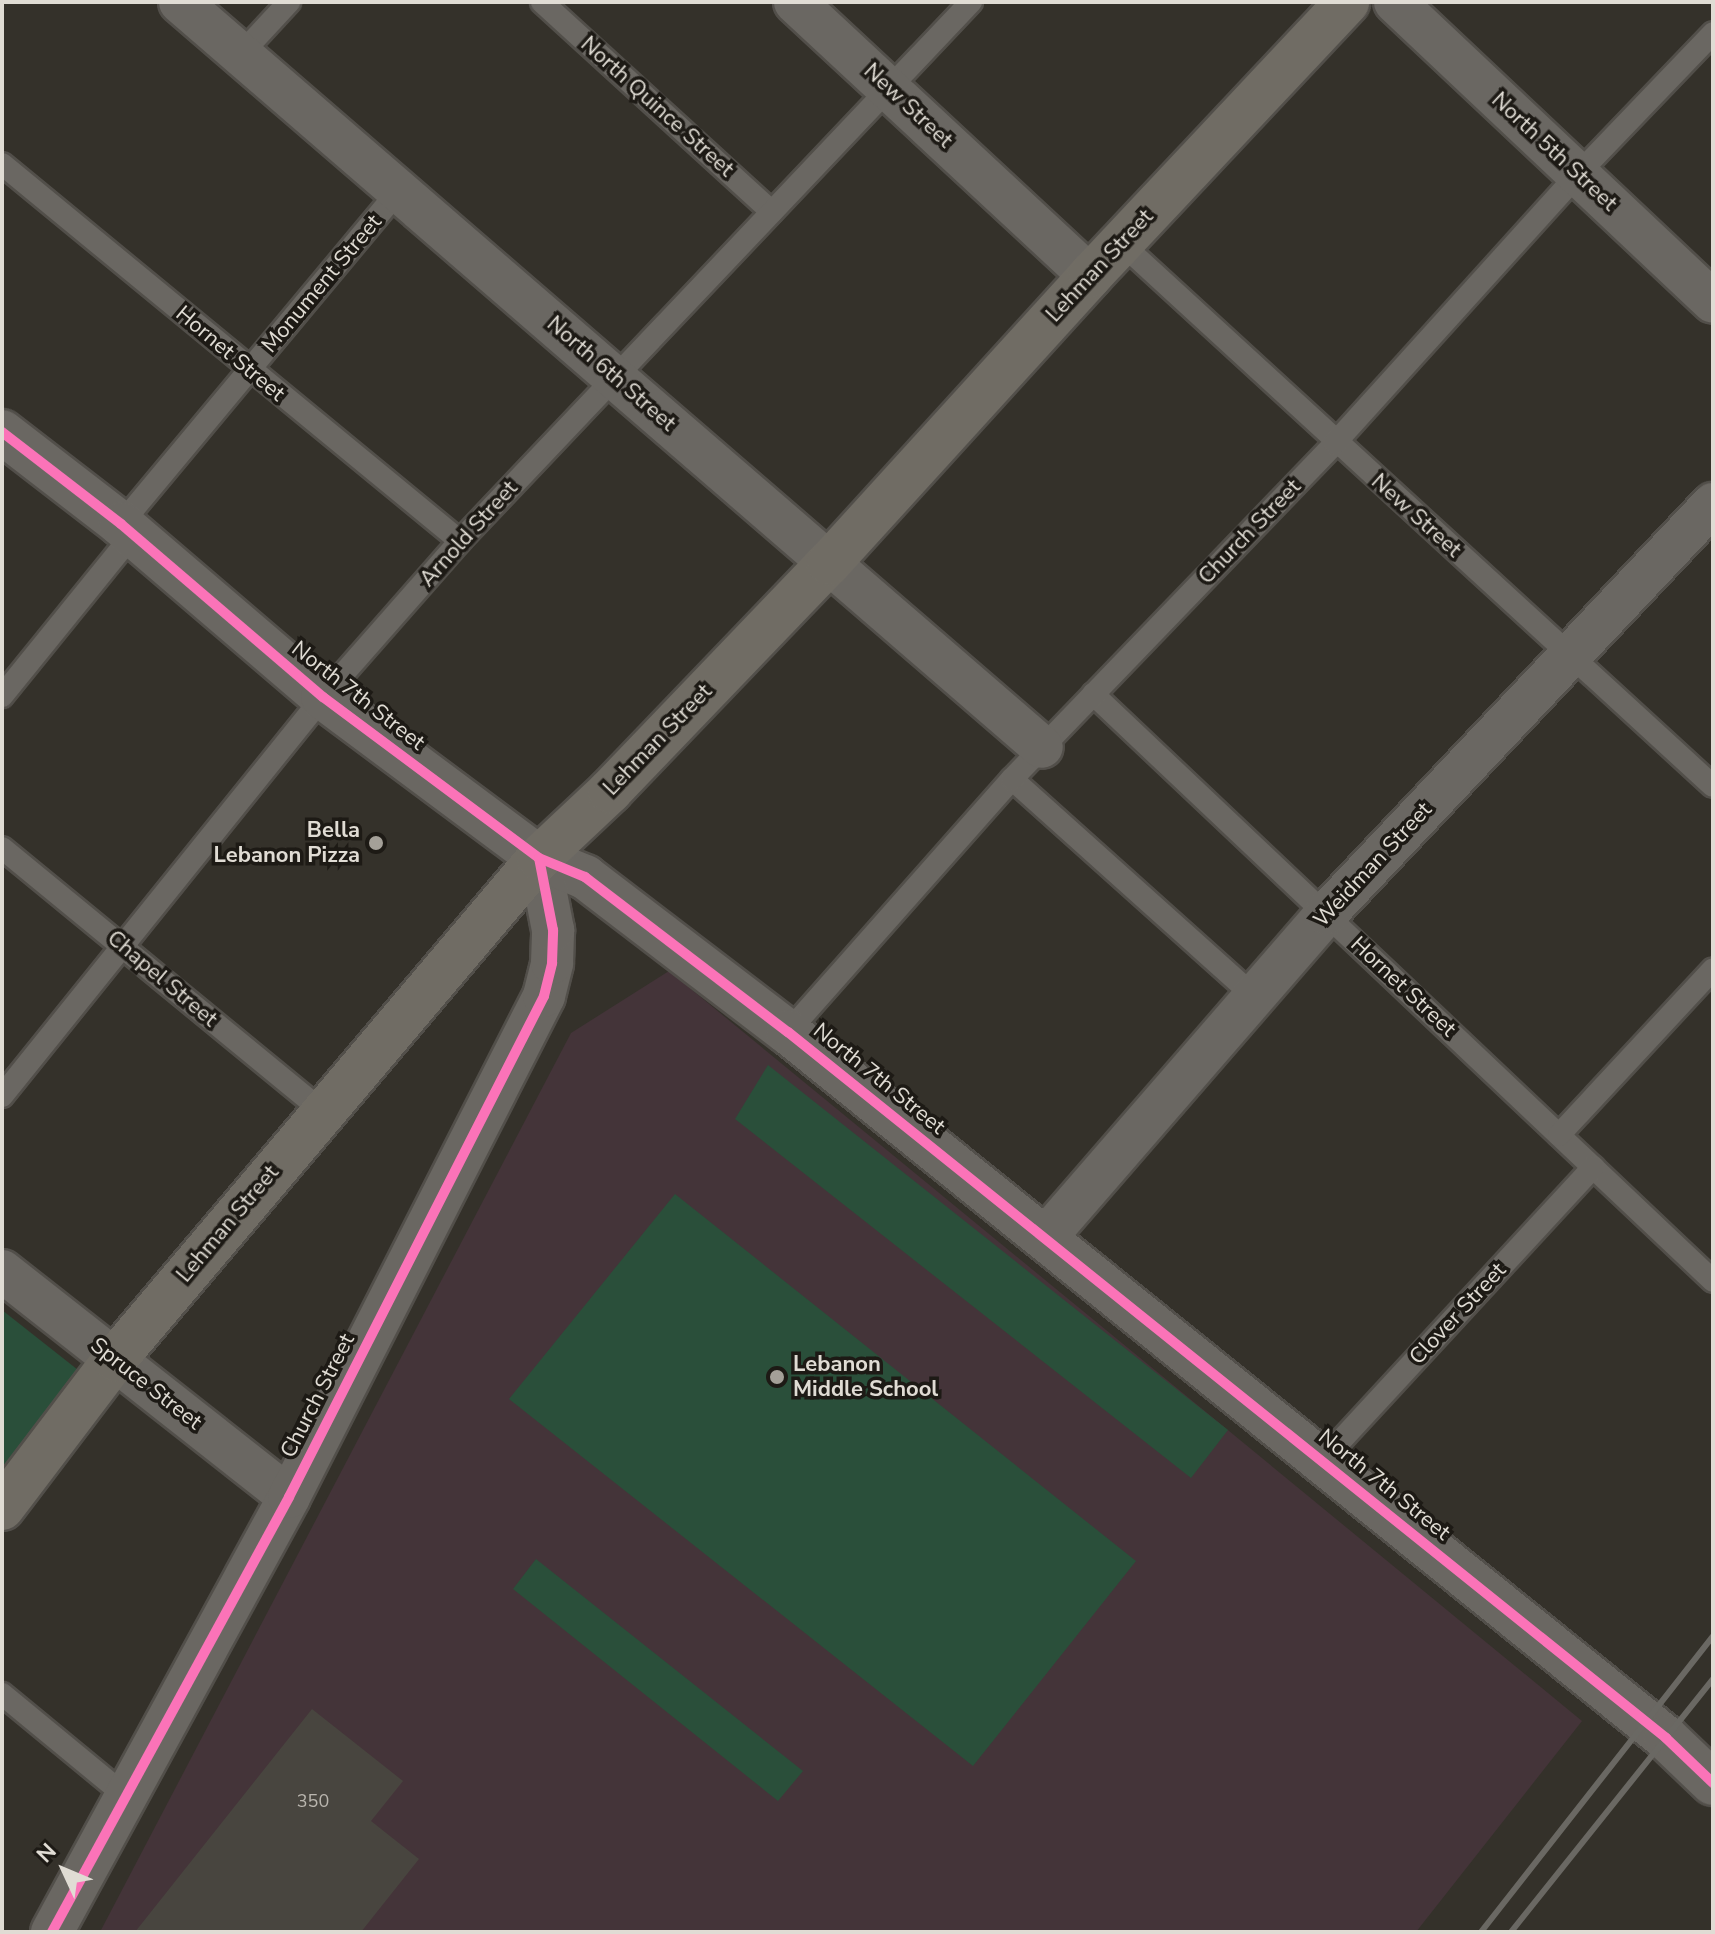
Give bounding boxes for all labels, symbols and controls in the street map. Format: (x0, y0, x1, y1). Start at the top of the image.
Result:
street label: North Quince Street (575, 31, 739, 183)
street label: New Street (858, 58, 958, 154)
street label: North 5th Street (1486, 87, 1622, 217)
street label: Lehman Street (1041, 204, 1159, 328)
street label: Monument Street (257, 210, 387, 358)
street label: Hornet Street (170, 301, 290, 407)
street label: North 6th Street (541, 311, 681, 437)
street label: New Street (1366, 469, 1466, 563)
street label: Church Street (1193, 474, 1307, 590)
street label: Arnold Street (415, 476, 523, 592)
street label: North 7th Street (286, 636, 430, 756)
street label: Lehman Street (598, 679, 718, 801)
street label: Weidman Street (1308, 797, 1438, 933)
place label: Bella Lebanon Pizza (214, 817, 360, 868)
marker: Bella Lebanon Pizza (367, 834, 385, 852)
street label: Chapel Street (102, 925, 222, 1033)
street label: Hornet Street (1345, 932, 1461, 1042)
street label: North 7th Street (808, 1018, 950, 1140)
street label: Lehman Street (171, 1160, 285, 1288)
street label: Clover Street (1404, 1258, 1512, 1370)
street label: Church Street (275, 1330, 361, 1462)
street label: Spruce Street (85, 1332, 207, 1436)
place label: Lebanon Middle School (793, 1351, 938, 1402)
marker: Lebanon Middle School (768, 1368, 786, 1386)
street label: North 7th Street (1313, 1424, 1455, 1546)
house number: 350 (297, 1790, 329, 1812)
north arrow (24, 1830, 104, 1910)
text: N (30, 1837, 63, 1870)

